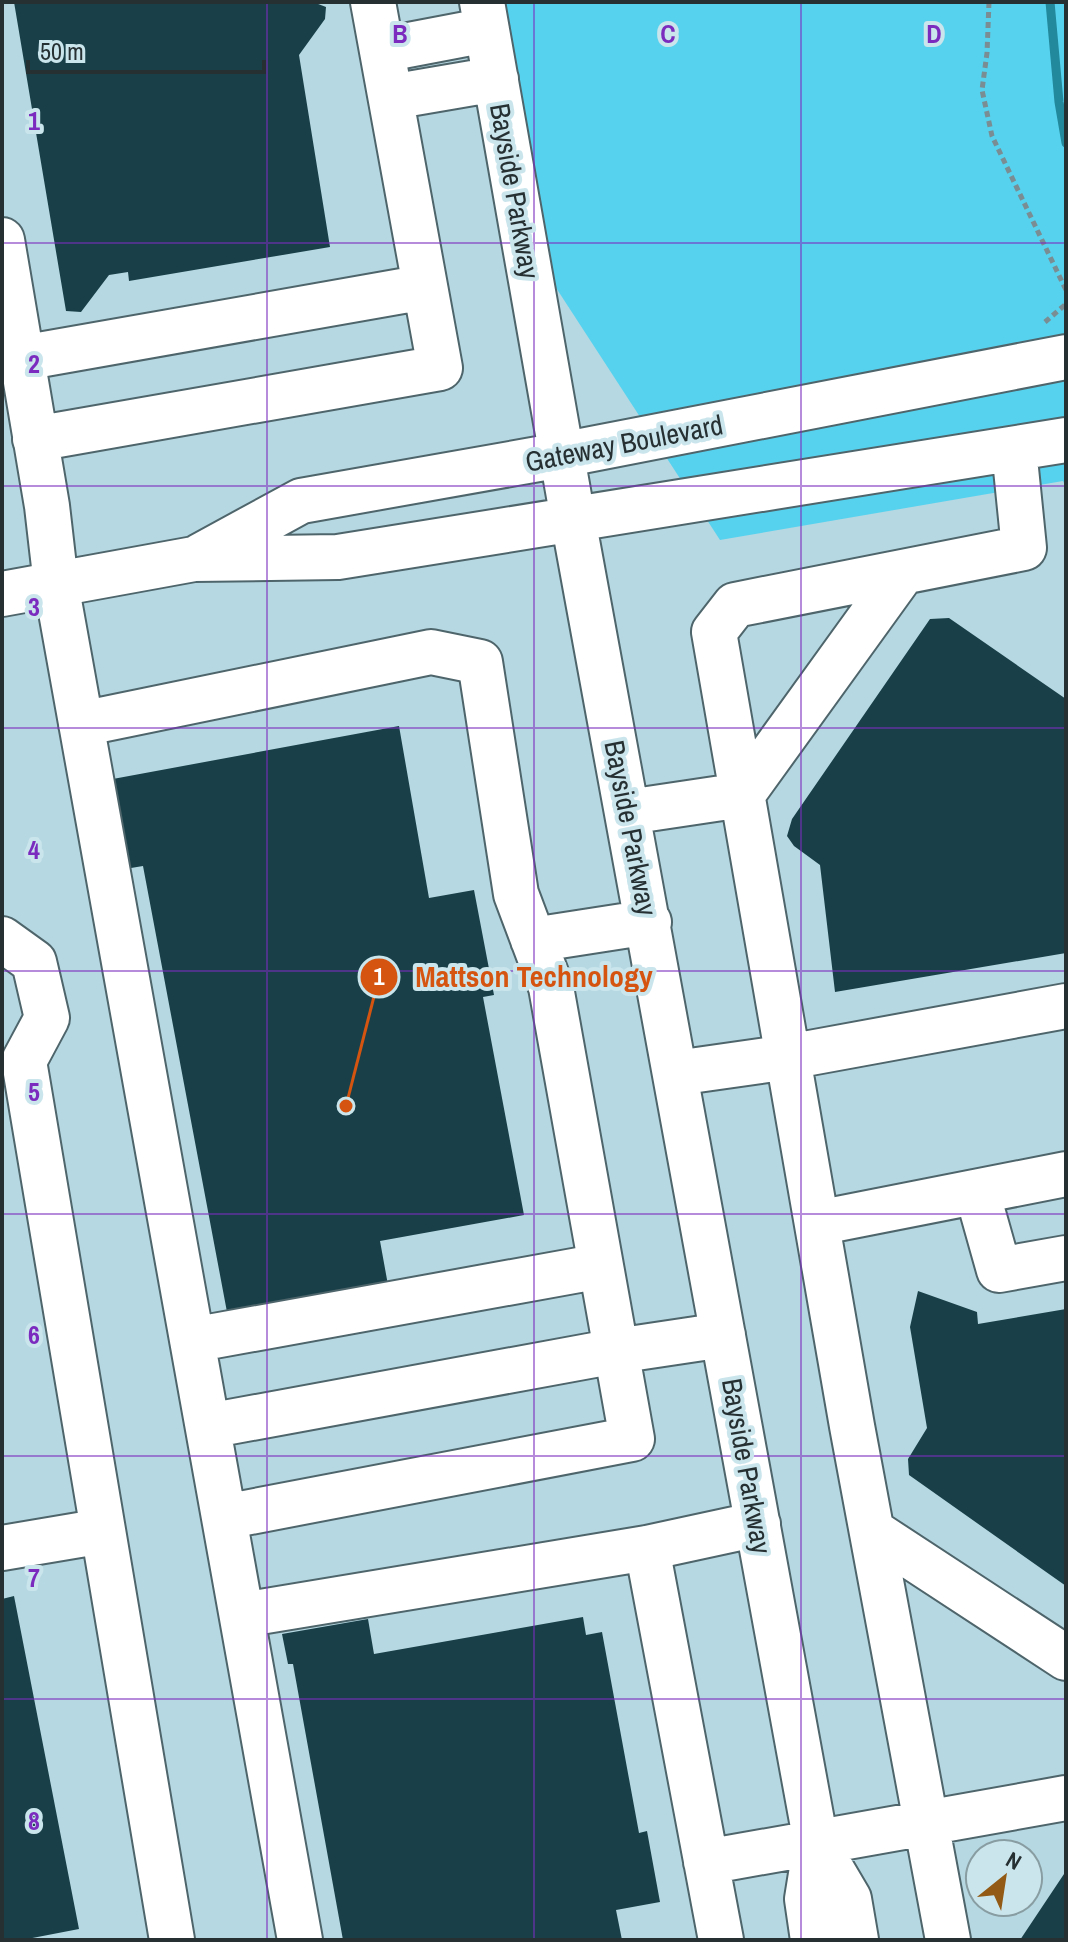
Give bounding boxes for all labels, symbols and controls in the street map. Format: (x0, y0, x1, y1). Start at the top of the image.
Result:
text: B (392, 16, 408, 51)
text: C (660, 16, 676, 51)
text: D (926, 16, 942, 51)
scale bar (28, 24, 264, 74)
text: 50 m (40, 35, 84, 67)
street label: Bayside Parkway (481, 100, 549, 282)
text: 1 (28, 103, 40, 138)
text: 2 (28, 346, 40, 381)
street label: Gateway Boulevard (522, 405, 726, 481)
text: 3 (28, 589, 40, 624)
street label: Bayside Parkway (595, 737, 667, 919)
text: 4 (28, 832, 40, 867)
callout: Mattson Technology (359, 950, 669, 1004)
text: Mattson Technology (415, 956, 653, 996)
text: 1 (374, 960, 385, 992)
text: 5 (28, 1074, 40, 1109)
text: 6 (28, 1317, 40, 1352)
street label: Bayside Parkway (713, 1375, 781, 1557)
text: 7 (28, 1560, 40, 1595)
text: 8 (28, 1803, 40, 1838)
north arrow (964, 1838, 1044, 1918)
text: N (1001, 1844, 1027, 1877)

